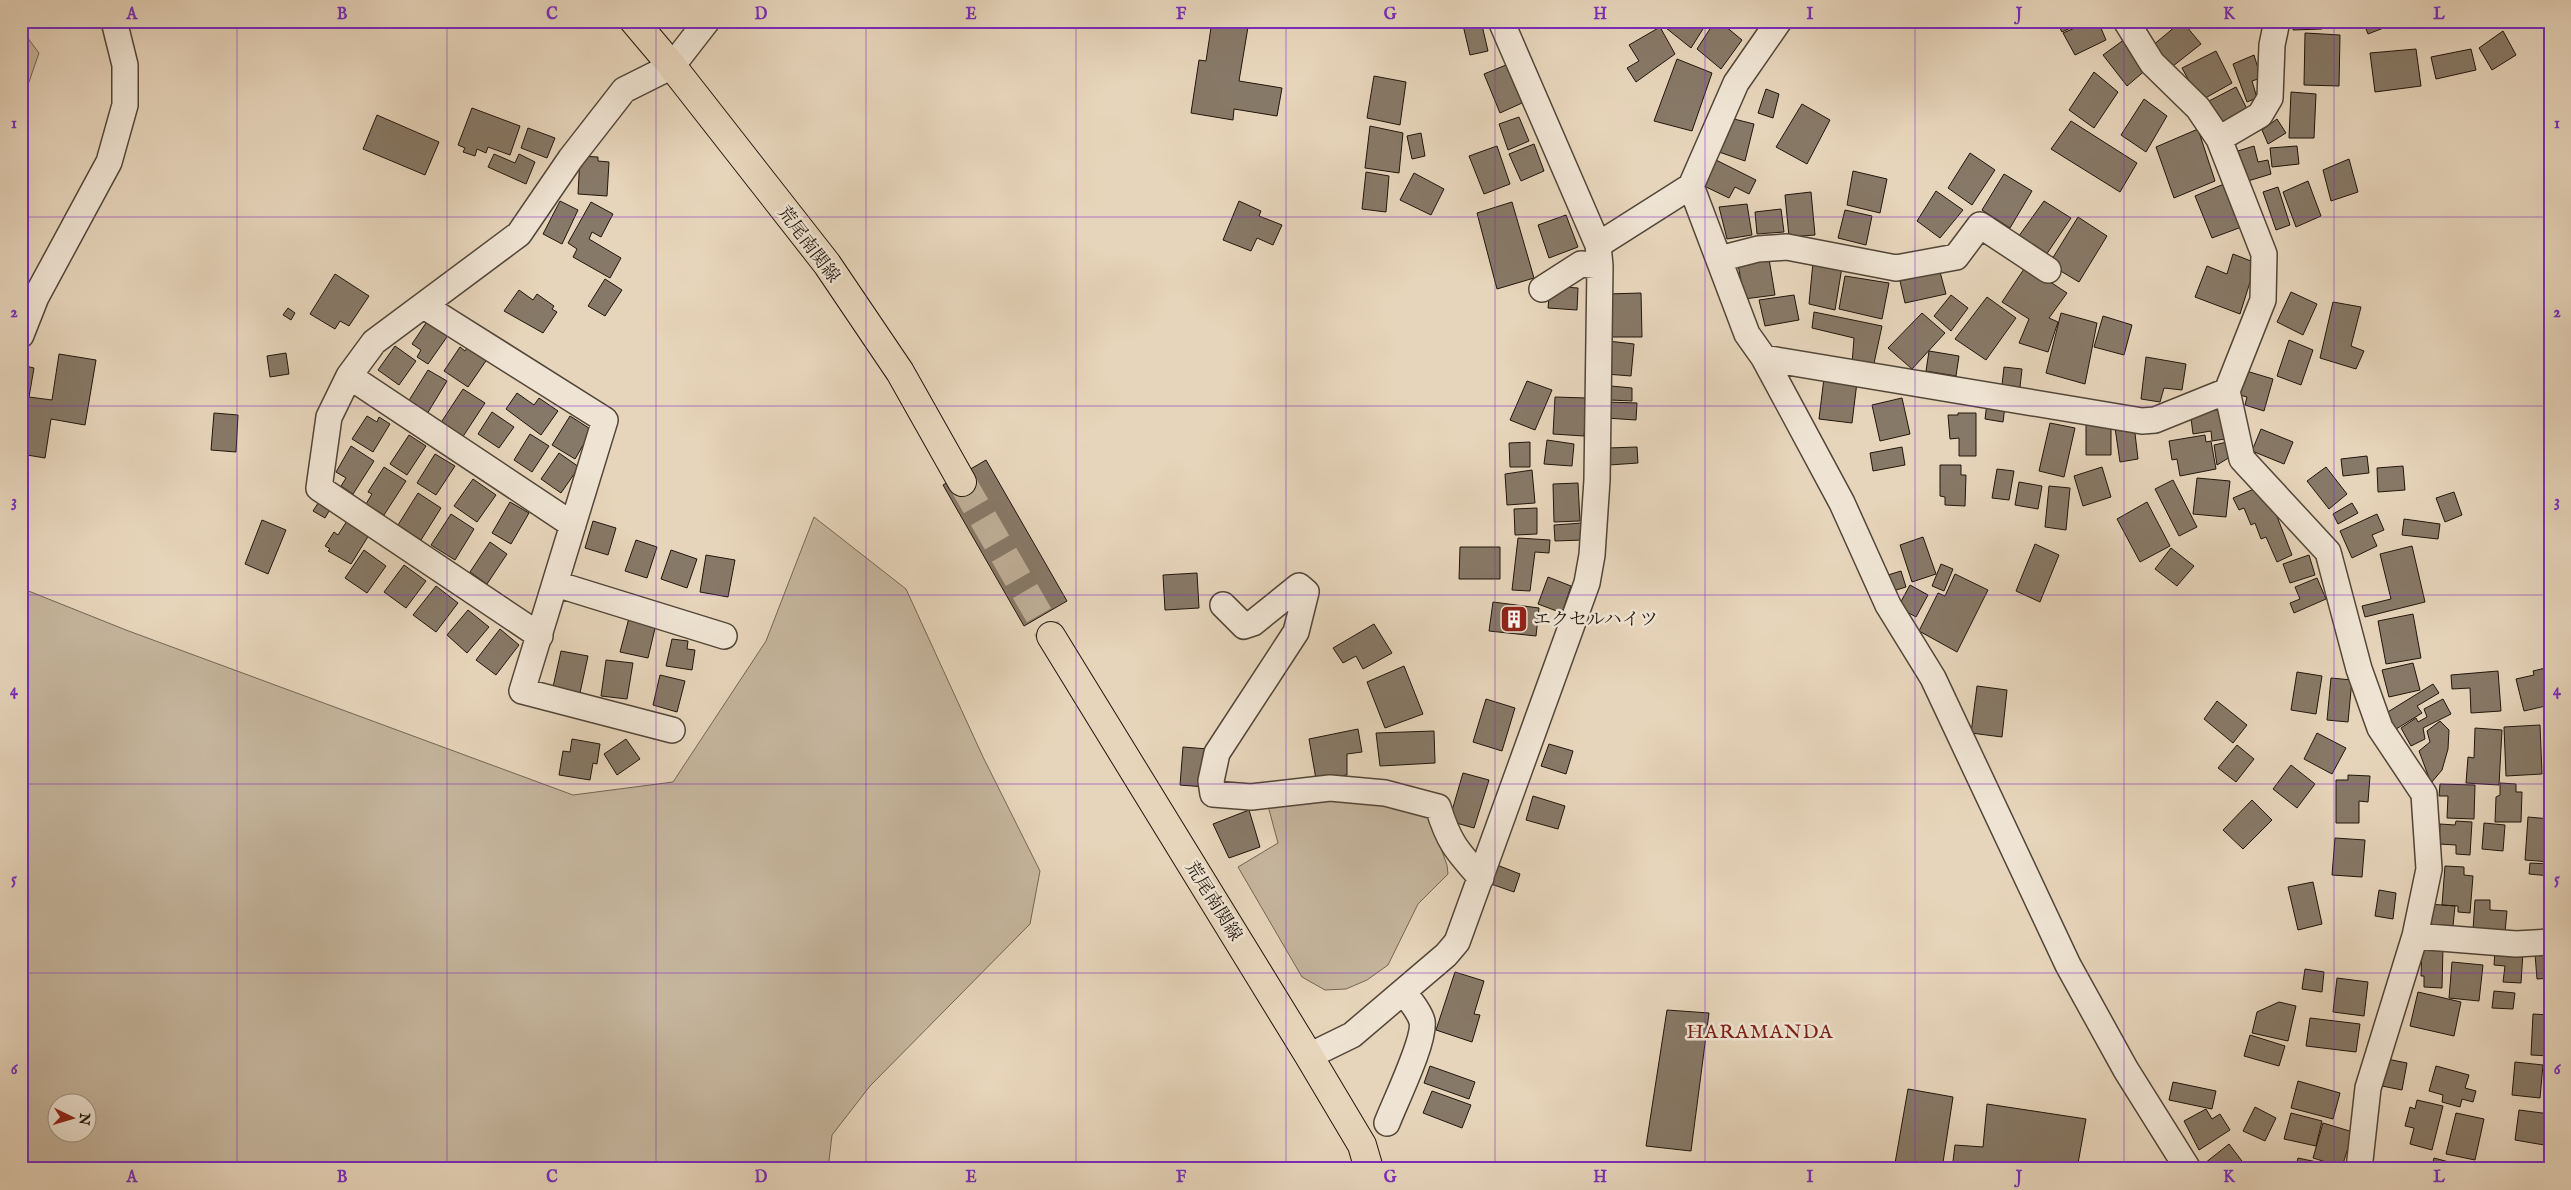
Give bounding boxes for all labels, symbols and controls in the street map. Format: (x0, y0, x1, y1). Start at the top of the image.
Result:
text: A (126, 5, 139, 25)
text: B (337, 5, 348, 25)
text: C (546, 5, 558, 25)
text: D (755, 5, 768, 25)
text: E (965, 5, 977, 25)
text: F (1176, 5, 1187, 25)
text: G (1384, 5, 1397, 25)
text: H (1593, 5, 1607, 25)
text: I (1807, 5, 1814, 25)
text: J (2014, 5, 2023, 25)
text: K (2223, 5, 2236, 25)
text: L (2433, 5, 2445, 25)
text: 1 (11, 114, 17, 134)
text: 1 (2554, 114, 2560, 134)
street label: 荒尾南関線 (772, 202, 844, 288)
text: 2 (10, 303, 18, 323)
text: 2 (2553, 303, 2561, 323)
text: 3 (11, 492, 17, 512)
text: 3 (2554, 492, 2560, 512)
building icon: エクセルハイツ (1499, 604, 1529, 634)
place label: エクセルハイツ (1533, 609, 1658, 632)
text: 4 (10, 681, 19, 701)
text: 4 (2553, 681, 2562, 701)
street label: 荒尾南関線 (1179, 858, 1246, 946)
text: 5 (11, 870, 17, 890)
text: 5 (2554, 870, 2560, 890)
district label: HARAMANDA (1686, 1020, 1834, 1045)
text: 6 (11, 1060, 19, 1080)
text: 6 (2554, 1060, 2562, 1080)
north arrow (48, 1092, 98, 1142)
text: N (74, 1111, 94, 1126)
text: A (126, 1168, 139, 1188)
text: B (337, 1168, 348, 1188)
text: C (546, 1168, 558, 1188)
text: D (755, 1168, 768, 1188)
text: E (965, 1168, 977, 1188)
text: F (1176, 1168, 1187, 1188)
text: G (1384, 1168, 1397, 1188)
text: H (1593, 1168, 1607, 1188)
text: I (1807, 1168, 1814, 1188)
text: J (2014, 1168, 2023, 1188)
text: K (2223, 1168, 2236, 1188)
text: L (2433, 1168, 2445, 1188)

